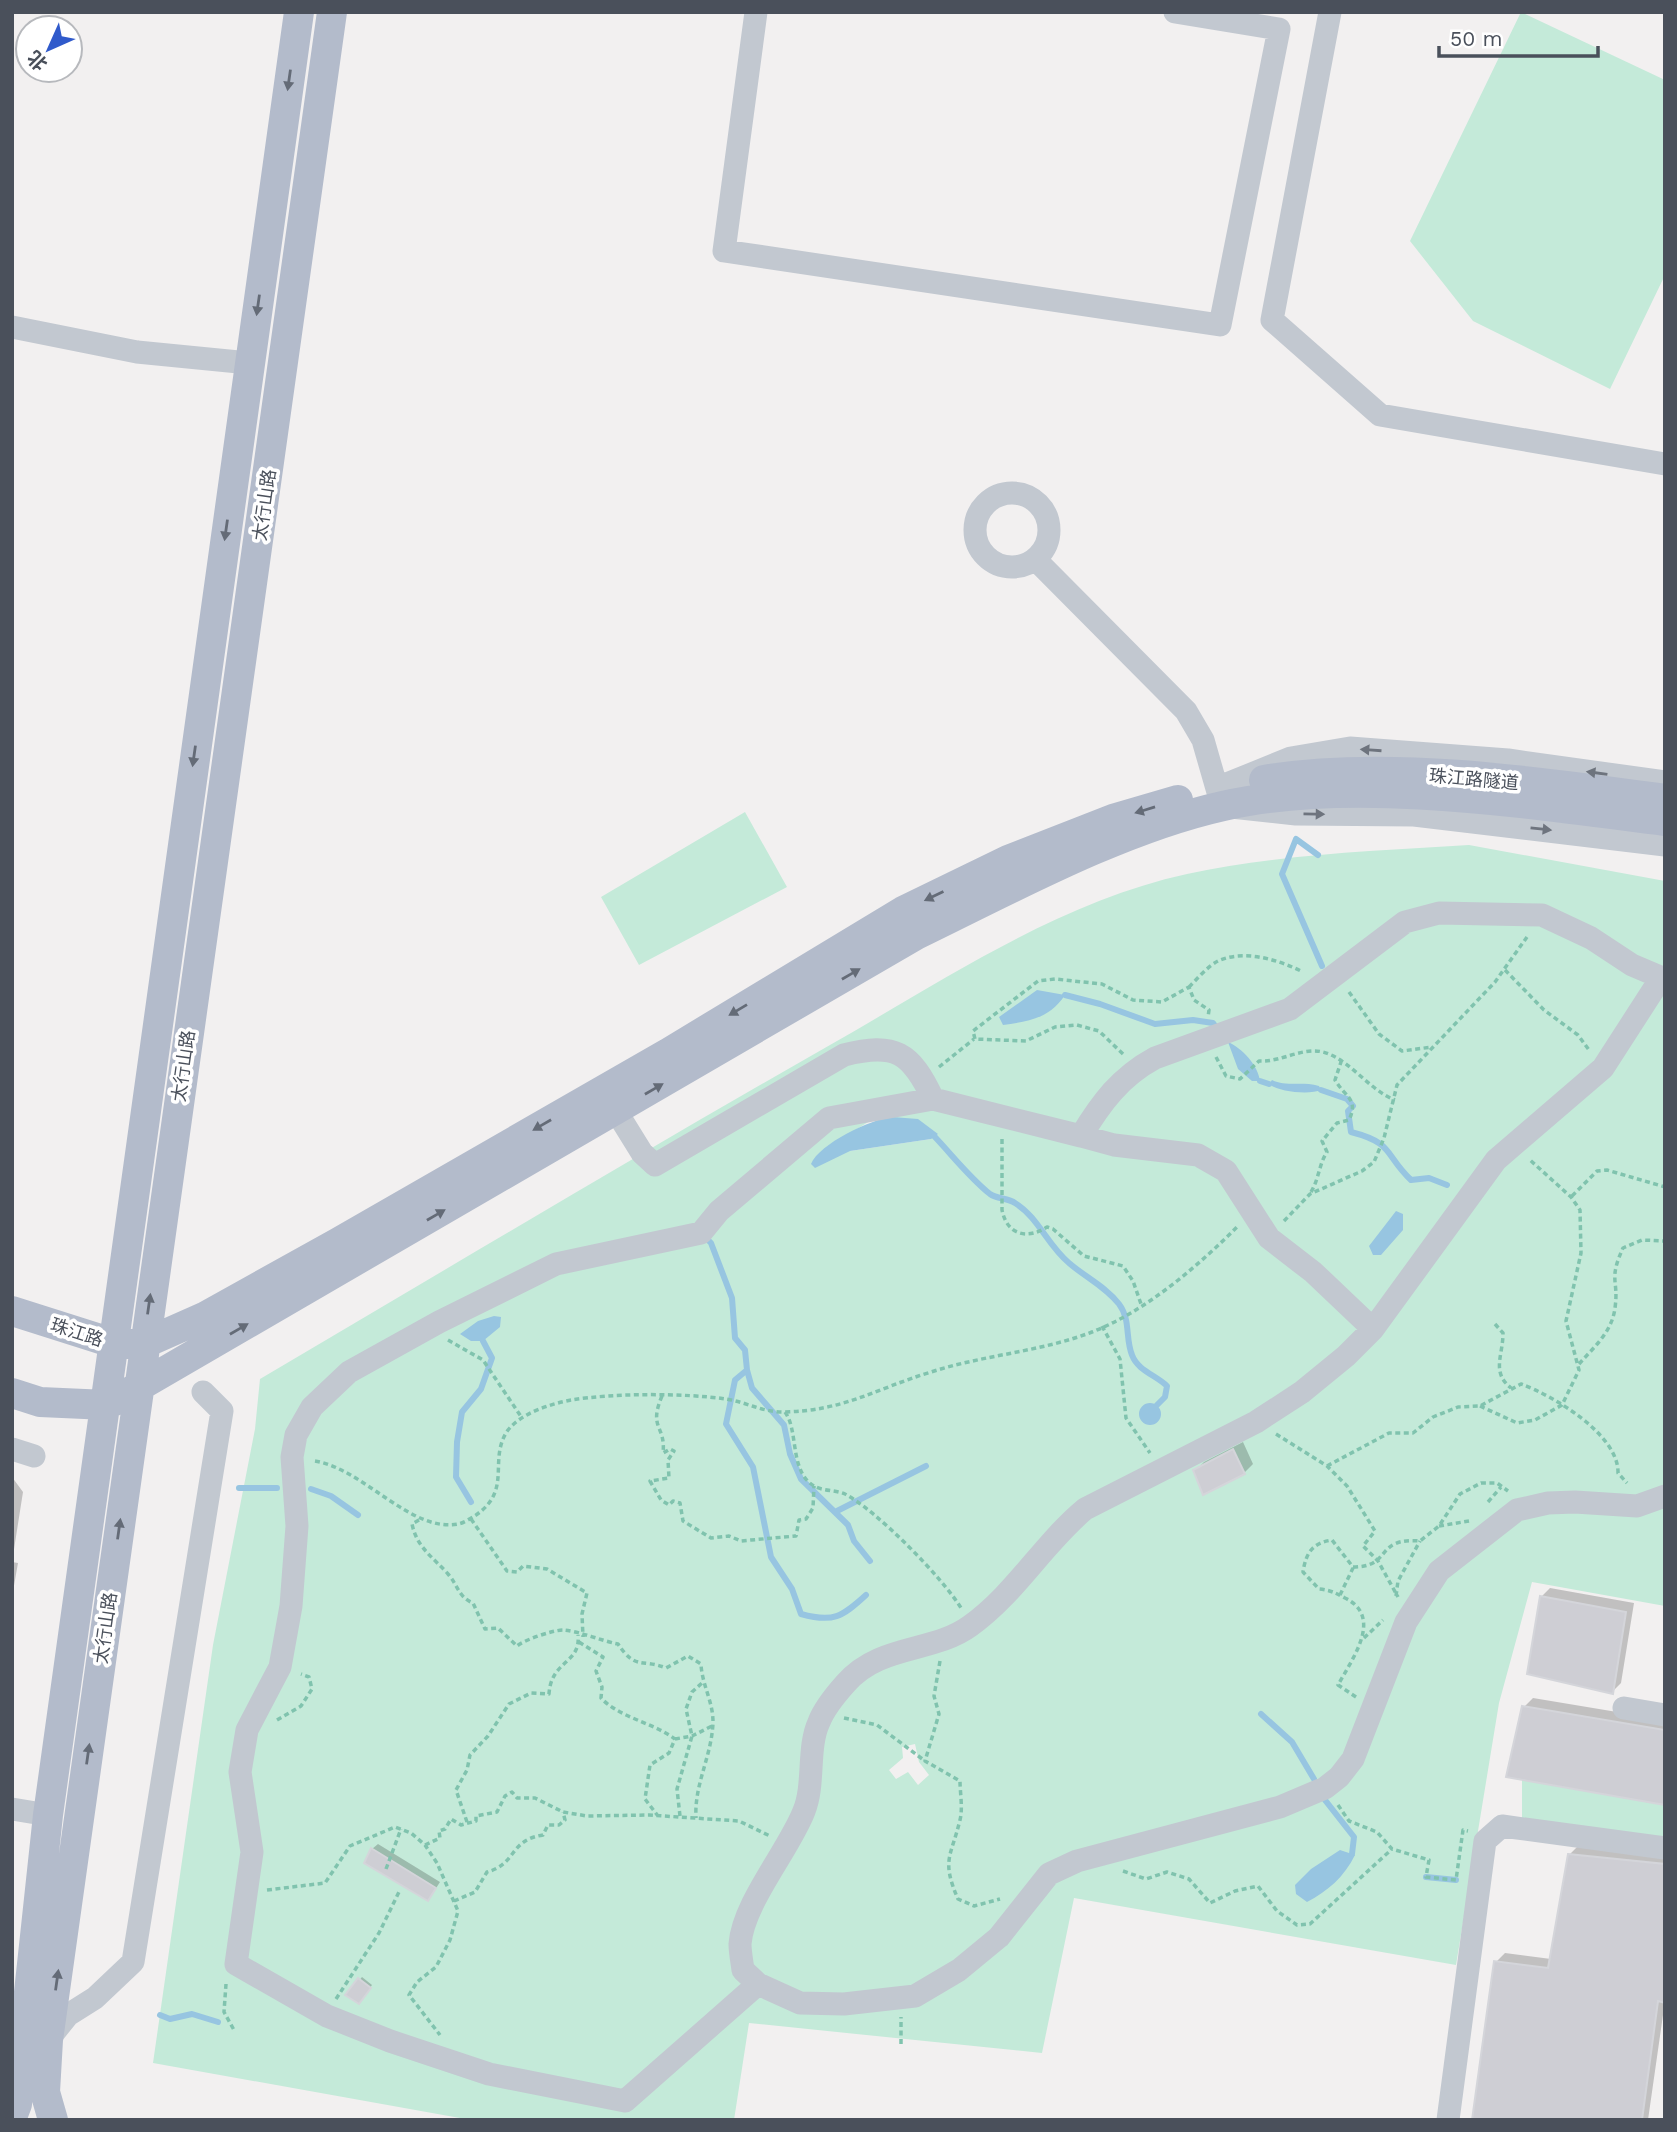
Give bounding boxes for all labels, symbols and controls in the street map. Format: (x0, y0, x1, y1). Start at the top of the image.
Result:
north arrow (14, 14, 84, 84)
scale bar (1439, 14, 1598, 58)
text: 50 m (1450, 26, 1502, 51)
text: 北 (22, 46, 52, 76)
one-way arrow (284, 69, 295, 91)
one-way arrow (252, 294, 263, 316)
street label: 太行山路 (249, 468, 279, 542)
one-way arrow (220, 519, 231, 541)
one-way arrow (1360, 744, 1382, 755)
one-way arrow (188, 745, 199, 767)
street label: 珠江路隧道 (1428, 765, 1520, 793)
one-way arrow (1586, 767, 1608, 778)
one-way arrow (1134, 805, 1155, 815)
one-way arrow (1303, 808, 1325, 820)
one-way arrow (1530, 824, 1552, 835)
one-way arrow (924, 890, 944, 901)
one-way arrow (841, 968, 860, 980)
one-way arrow (729, 1004, 748, 1017)
street label: 太行山路 (168, 1029, 198, 1103)
one-way arrow (645, 1082, 664, 1095)
one-way arrow (532, 1119, 551, 1131)
one-way arrow (427, 1209, 446, 1221)
one-way arrow (144, 1293, 155, 1315)
street label: 珠江路 (48, 1314, 106, 1350)
one-way arrow (230, 1323, 249, 1335)
one-way arrow (114, 1518, 125, 1540)
street label: 太行山路 (90, 1591, 120, 1665)
one-way arrow (82, 1743, 93, 1765)
one-way arrow (51, 1969, 62, 1991)

